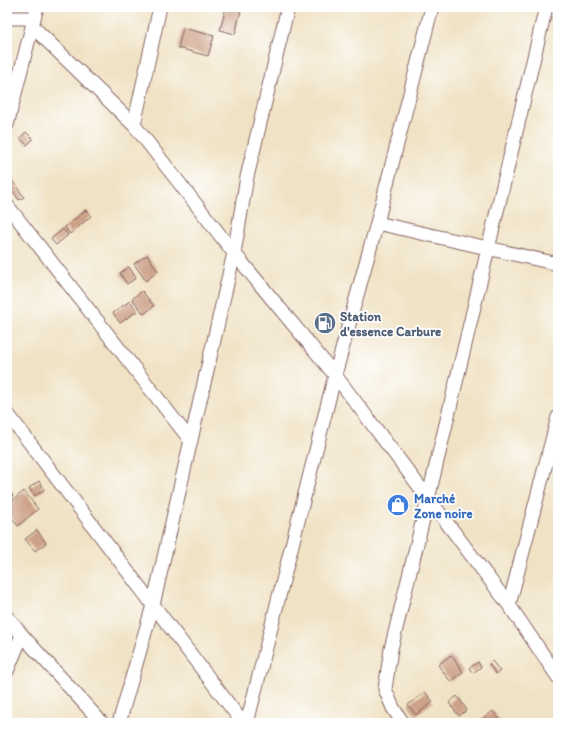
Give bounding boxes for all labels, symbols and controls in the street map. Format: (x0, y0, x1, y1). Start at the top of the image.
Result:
place label: Station d'essence Carbure (340, 309, 441, 339)
fuel station icon: Station d'essence Carbure (312, 310, 338, 336)
place label: Marché Zone noire (414, 491, 473, 521)
shop icon: Marché Zone noire (385, 492, 411, 518)

